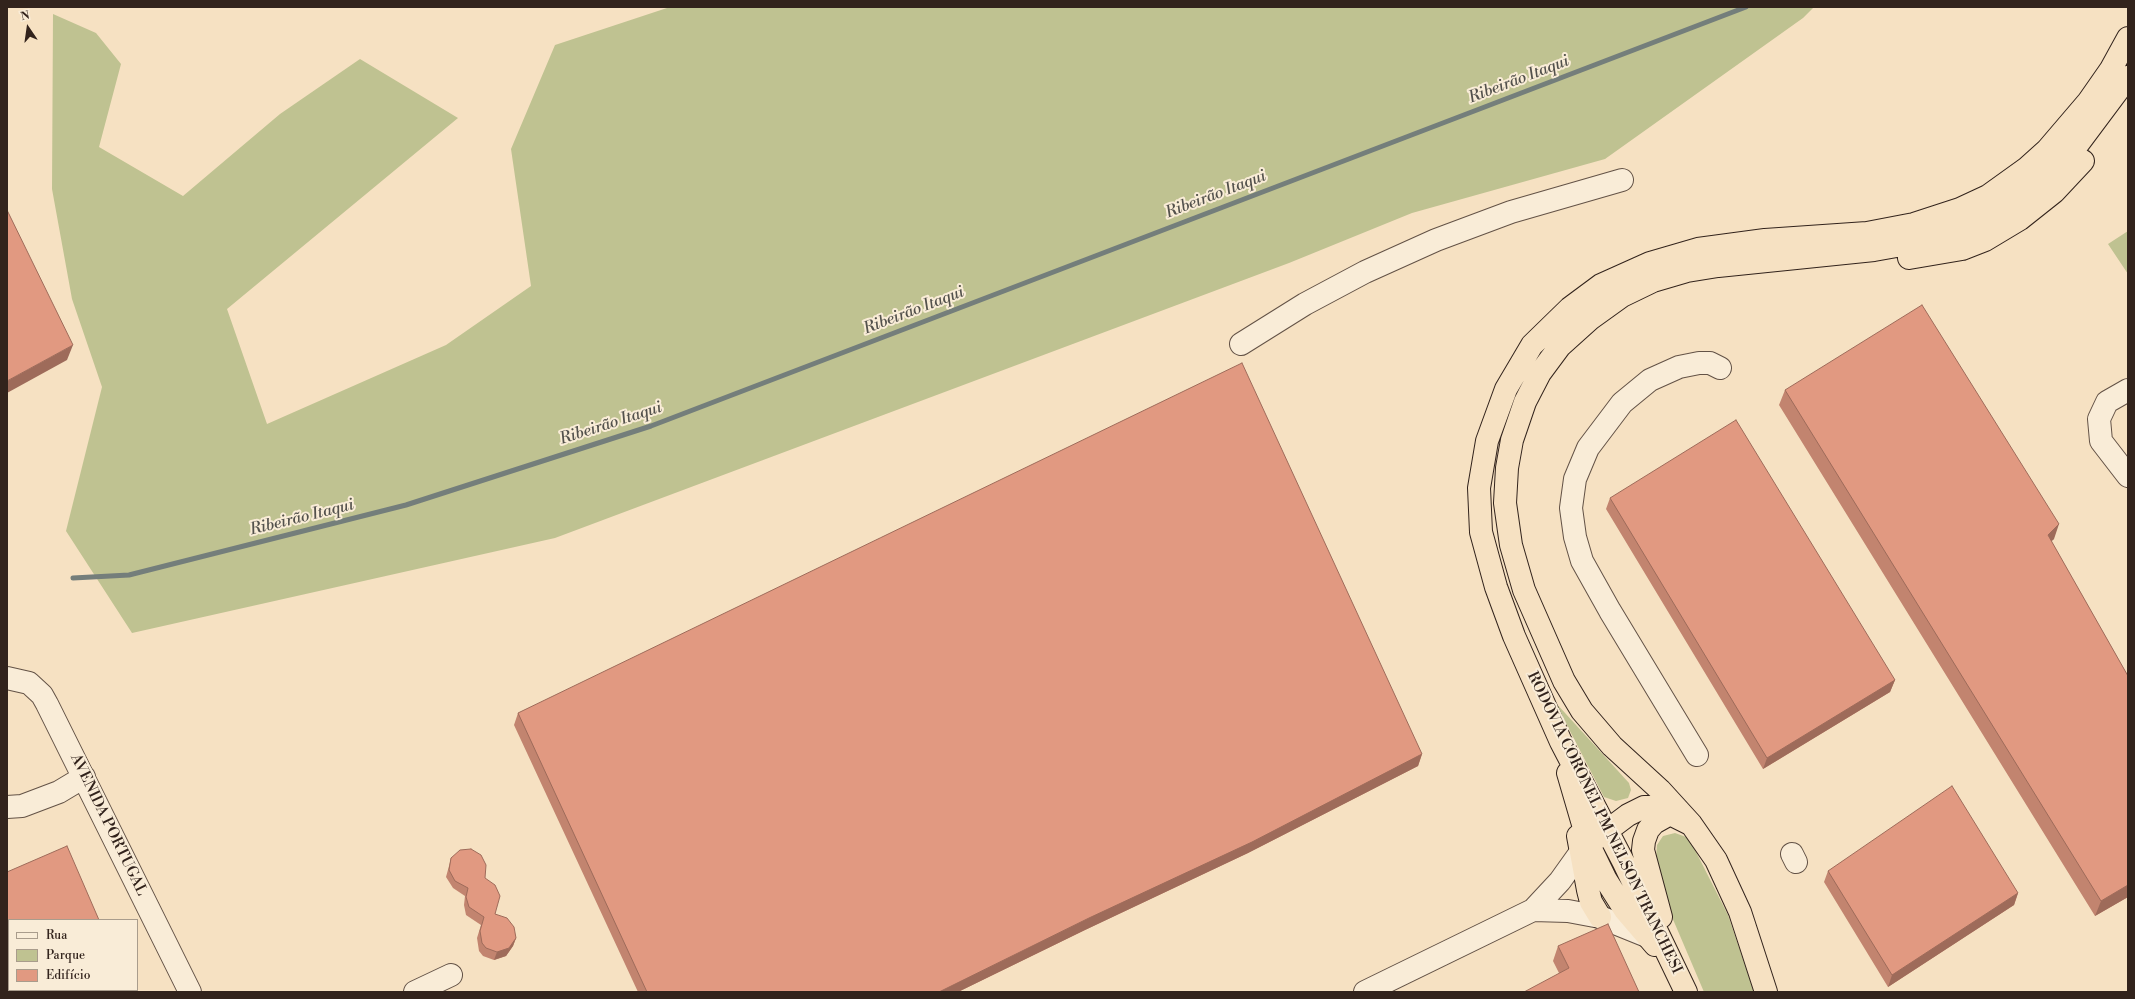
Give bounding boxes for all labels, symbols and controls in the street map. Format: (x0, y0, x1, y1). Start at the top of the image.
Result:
north arrow (8, 8, 48, 48)
text: N (19, 9, 31, 24)
water label: Ribeirão Itaqui (1466, 52, 1572, 108)
water label: Ribeirão Itaqui (1163, 167, 1269, 223)
water label: Ribeirão Itaqui (861, 283, 967, 339)
water label: Ribeirão Itaqui (557, 398, 665, 450)
water label: Ribeirão Itaqui (248, 496, 356, 540)
street label: RODOVIA CORONEL PM NELSON TRANCHESI (1523, 669, 1685, 977)
street label: AVENIDA PORTUGAL (66, 751, 150, 899)
legend (8, 919, 138, 991)
text: Rua (46, 928, 67, 943)
text: Parque (46, 948, 85, 963)
text: Edifício (46, 968, 90, 983)

